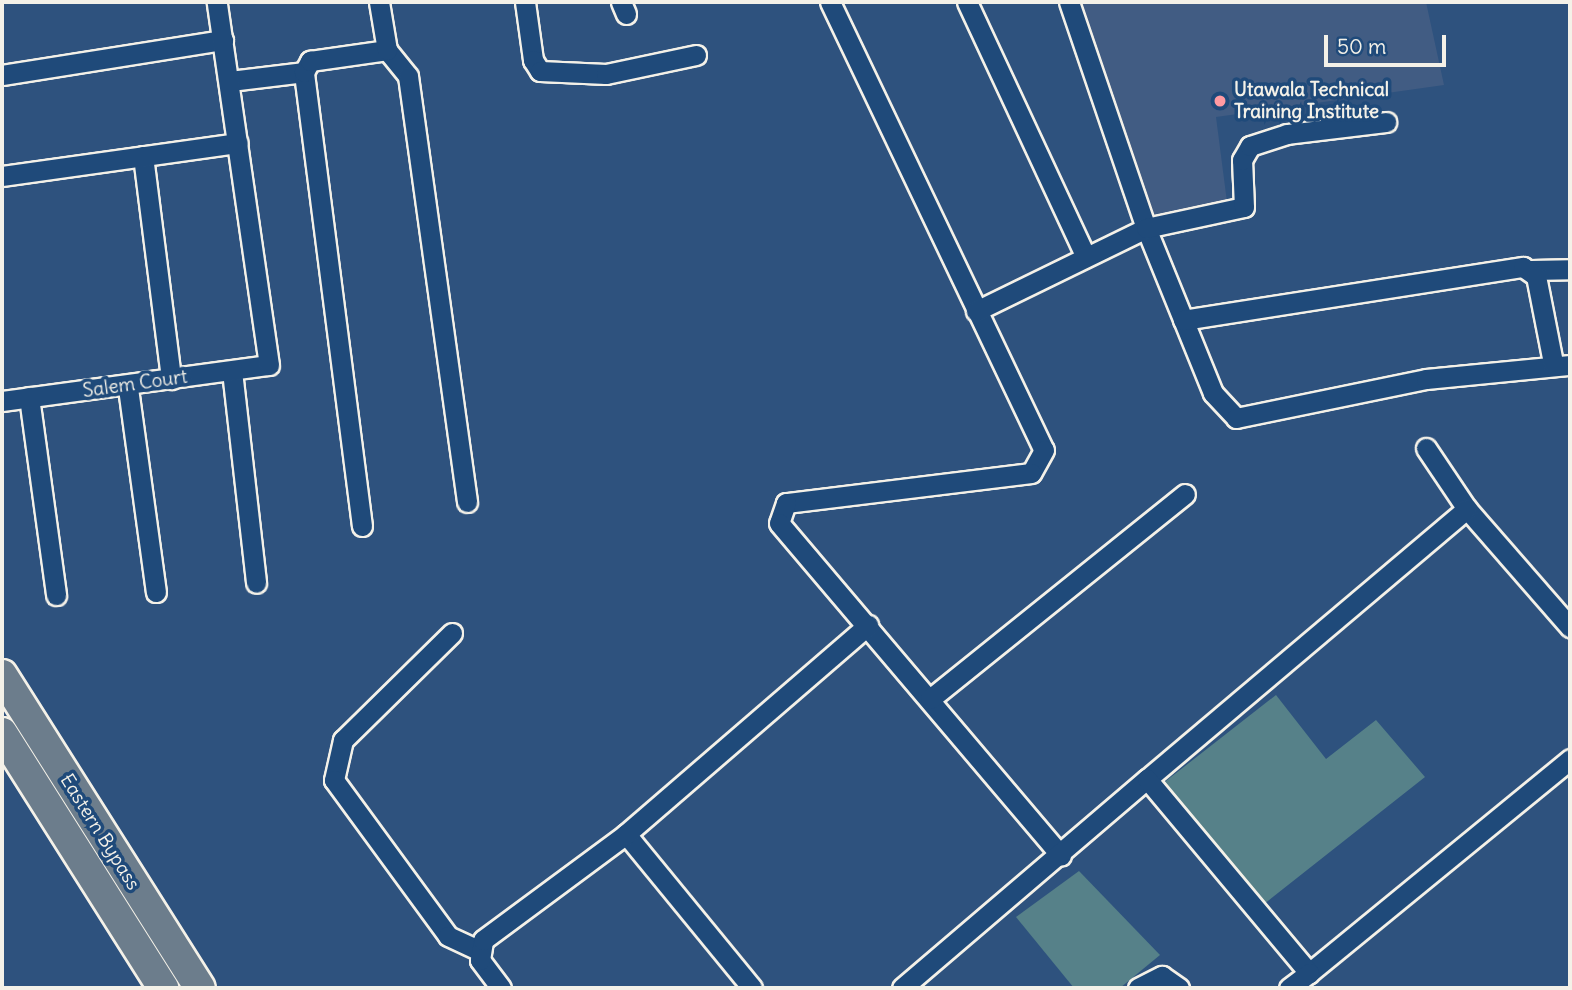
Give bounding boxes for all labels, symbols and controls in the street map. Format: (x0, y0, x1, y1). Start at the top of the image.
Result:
scale bar (1327, 21, 1450, 65)
text: 50 m (1337, 33, 1386, 60)
place label: Utawala Technical Training Institute (1234, 79, 1389, 123)
marker: Utawala Technical Training Institute (1212, 93, 1228, 109)
street label: Salem Court (81, 365, 189, 403)
street label: Eastern Bypass (55, 770, 145, 894)

